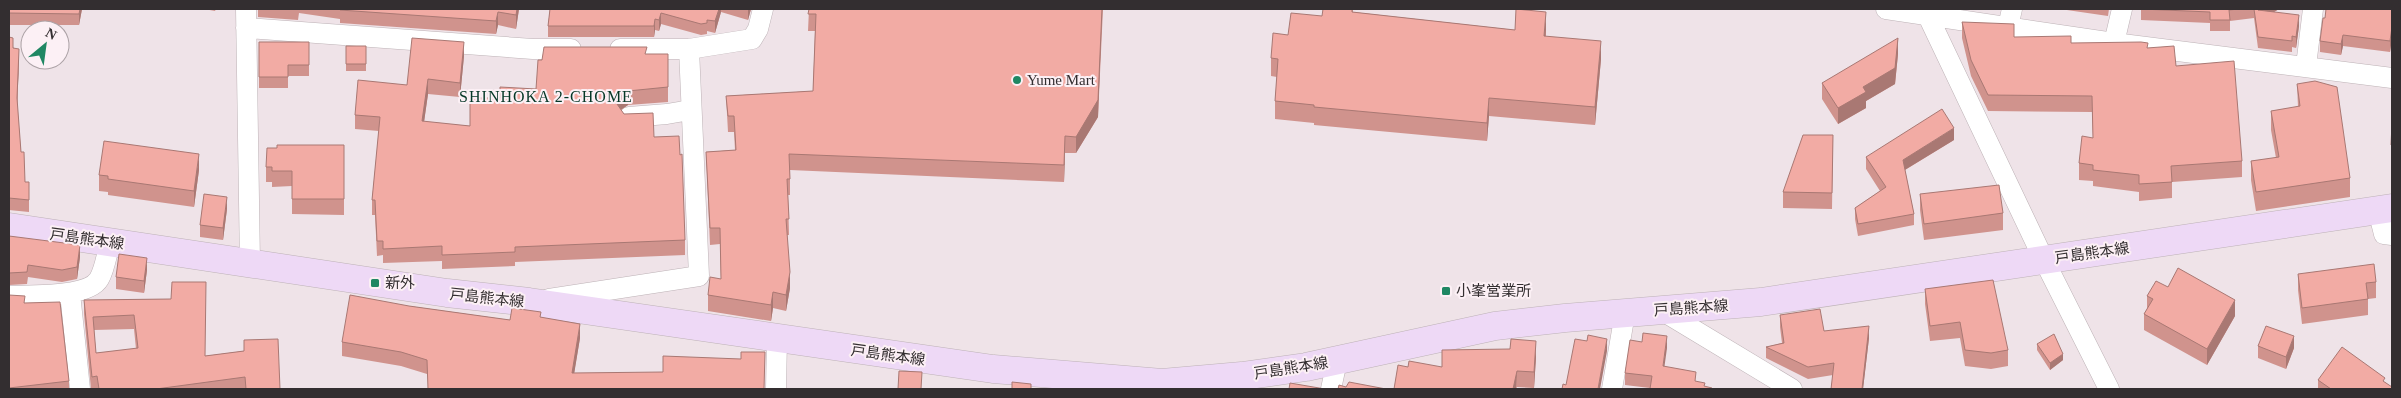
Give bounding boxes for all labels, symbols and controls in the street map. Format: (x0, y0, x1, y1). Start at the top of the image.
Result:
north arrow (20, 20, 70, 70)
text: N (43, 25, 59, 43)
place label: Yume Mart (1027, 72, 1096, 88)
marker: Yume Mart (1011, 74, 1023, 86)
district label: SHINHOKA 2-CHOME (459, 88, 633, 105)
street label: 戸島熊本線 (49, 226, 125, 252)
street label: 戸島熊本線 (2054, 240, 2130, 266)
place label: 新外 (385, 275, 415, 291)
marker: 新外 (369, 277, 381, 289)
place label: 小峯営業所 (1456, 283, 1531, 299)
marker: 小峯営業所 (1440, 285, 1452, 297)
street label: 戸島熊本線 (449, 286, 525, 310)
street label: 戸島熊本線 (1653, 297, 1729, 319)
street label: 戸島熊本線 (850, 342, 926, 368)
street label: 戸島熊本線 (1253, 354, 1329, 382)

